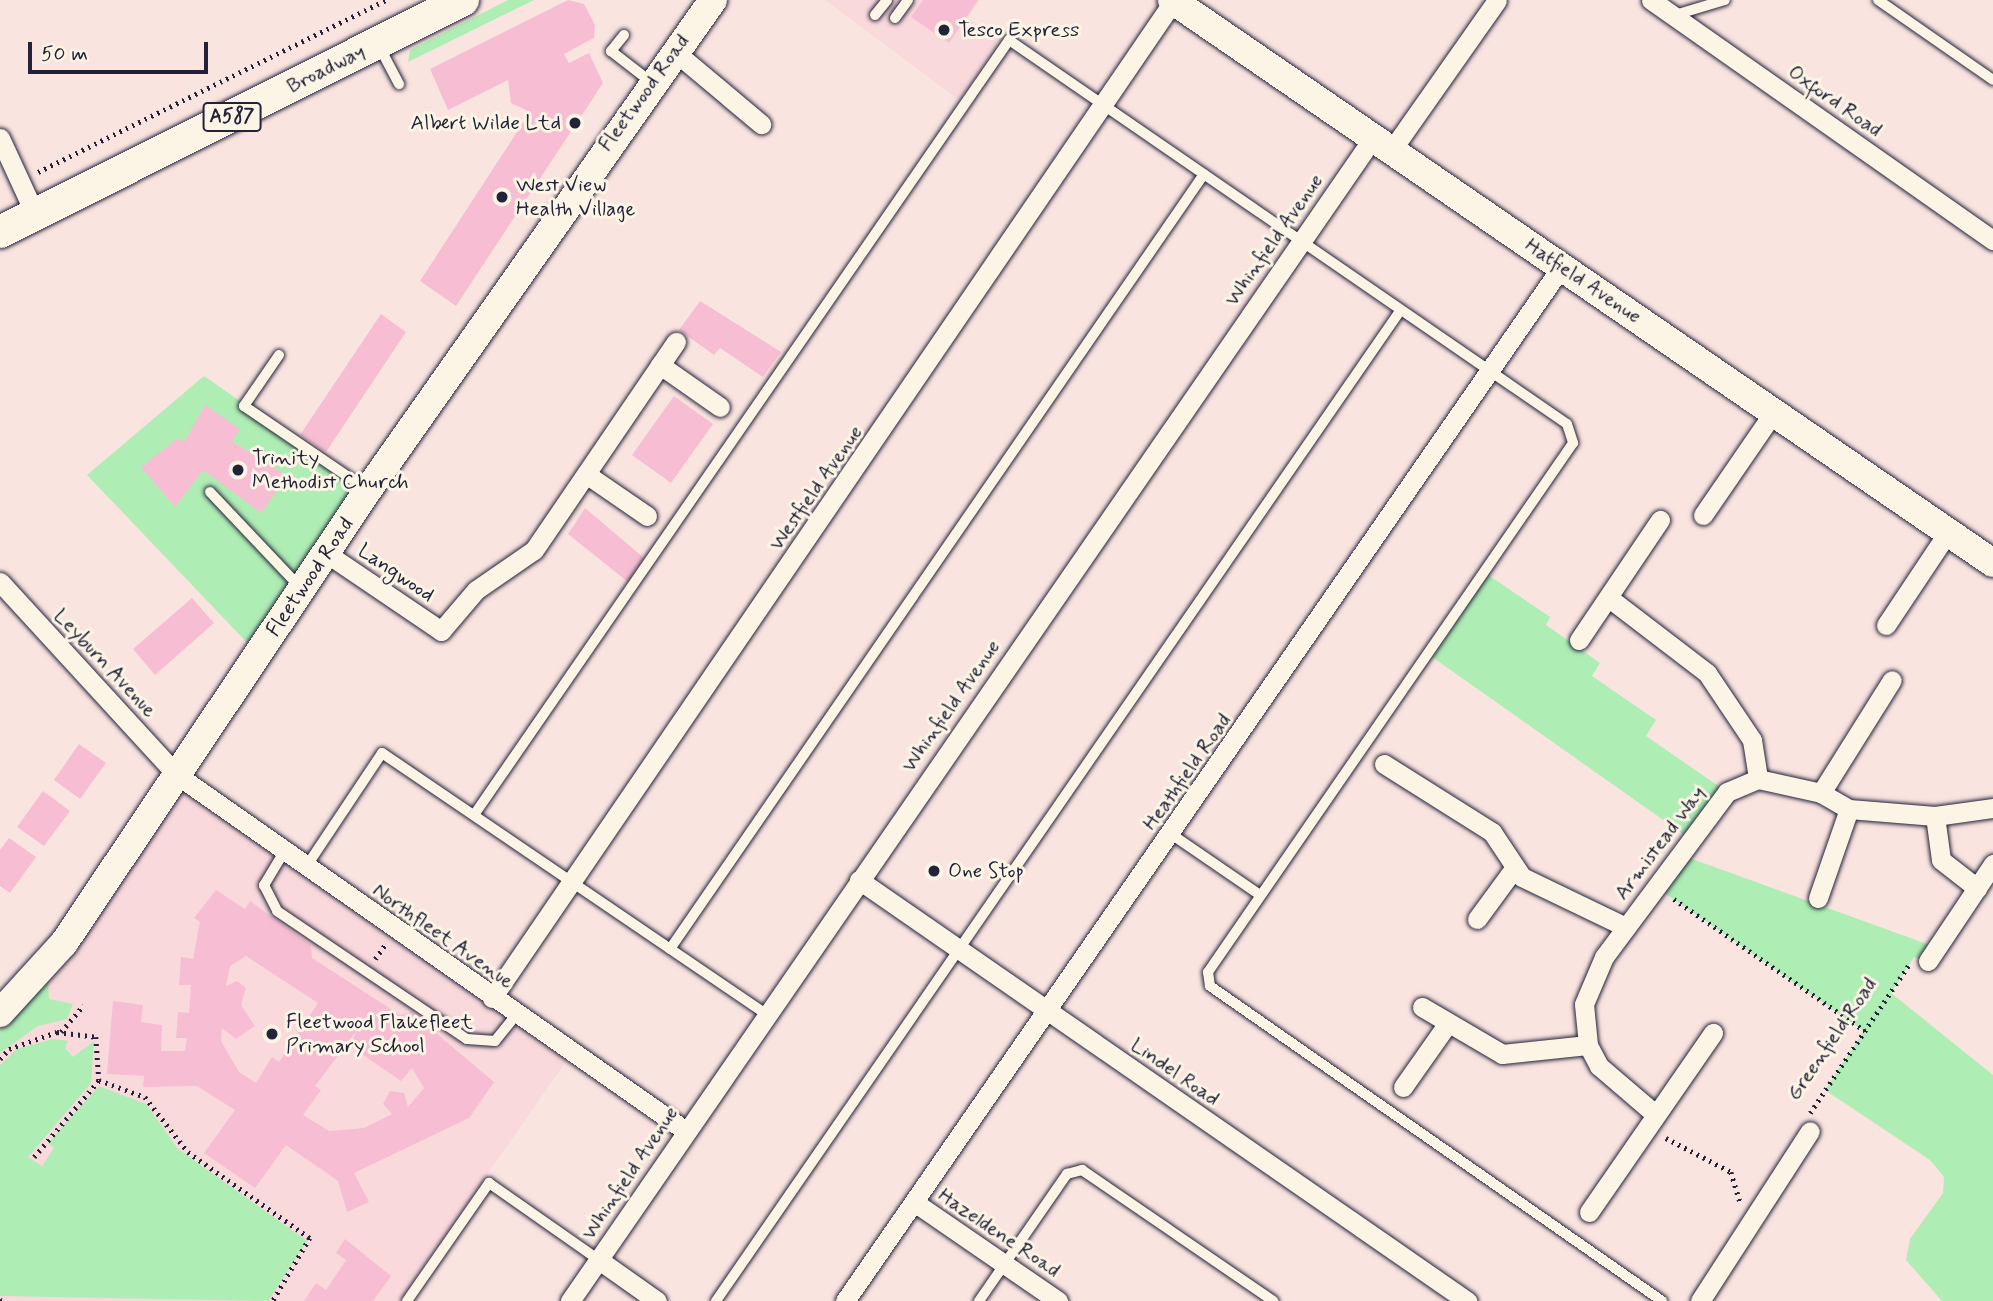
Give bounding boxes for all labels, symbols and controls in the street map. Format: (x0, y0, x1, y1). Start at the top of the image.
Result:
place label: Tesco Express (958, 17, 1080, 43)
marker: Tesco Express (936, 22, 952, 38)
scale bar (32, 28, 212, 72)
street label: Fleetwood Road (594, 31, 694, 155)
street label: Broadway (283, 39, 369, 99)
text: 50 m (41, 40, 88, 68)
street label: Oxford Road (1784, 60, 1886, 142)
road number: A587 (202, 102, 262, 132)
place label: Albert Wilde Ltd (413, 110, 561, 136)
marker: Albert Wilde Ltd (567, 115, 583, 131)
street label: Whinfield Avenue (1218, 167, 1330, 313)
place label: West View Health Village (516, 172, 635, 222)
marker: West View Health Village (494, 189, 510, 205)
street label: Hatfield Avenue (1518, 232, 1648, 330)
street label: Westfield Avenue (762, 419, 870, 557)
place label: Trinity Methodist Church (252, 445, 409, 495)
marker: Trinity Methodist Church (230, 462, 246, 478)
street label: Fleetwood Road (262, 514, 358, 640)
street label: Langwood (353, 538, 439, 608)
street label: Leyburn Avenue (46, 601, 164, 725)
street label: Whinfield Avenue (895, 633, 1007, 779)
street label: Heathfield Road (1138, 709, 1236, 835)
street label: Armistead Way (1608, 780, 1712, 906)
place label: One Stop (948, 858, 1024, 884)
marker: One Stop (926, 863, 942, 879)
street label: Northfleet Avenue (368, 878, 518, 994)
street label: Greenfield Road (1782, 973, 1882, 1105)
place label: Fleetwood Flakefleet Primary School (286, 1009, 471, 1059)
marker: Fleetwood Flakefleet Primary School (264, 1026, 280, 1042)
street label: Lindel Road (1126, 1032, 1224, 1112)
street label: Whinfield Avenue (575, 1100, 685, 1246)
street label: Hazeldene Road (934, 1184, 1064, 1282)

